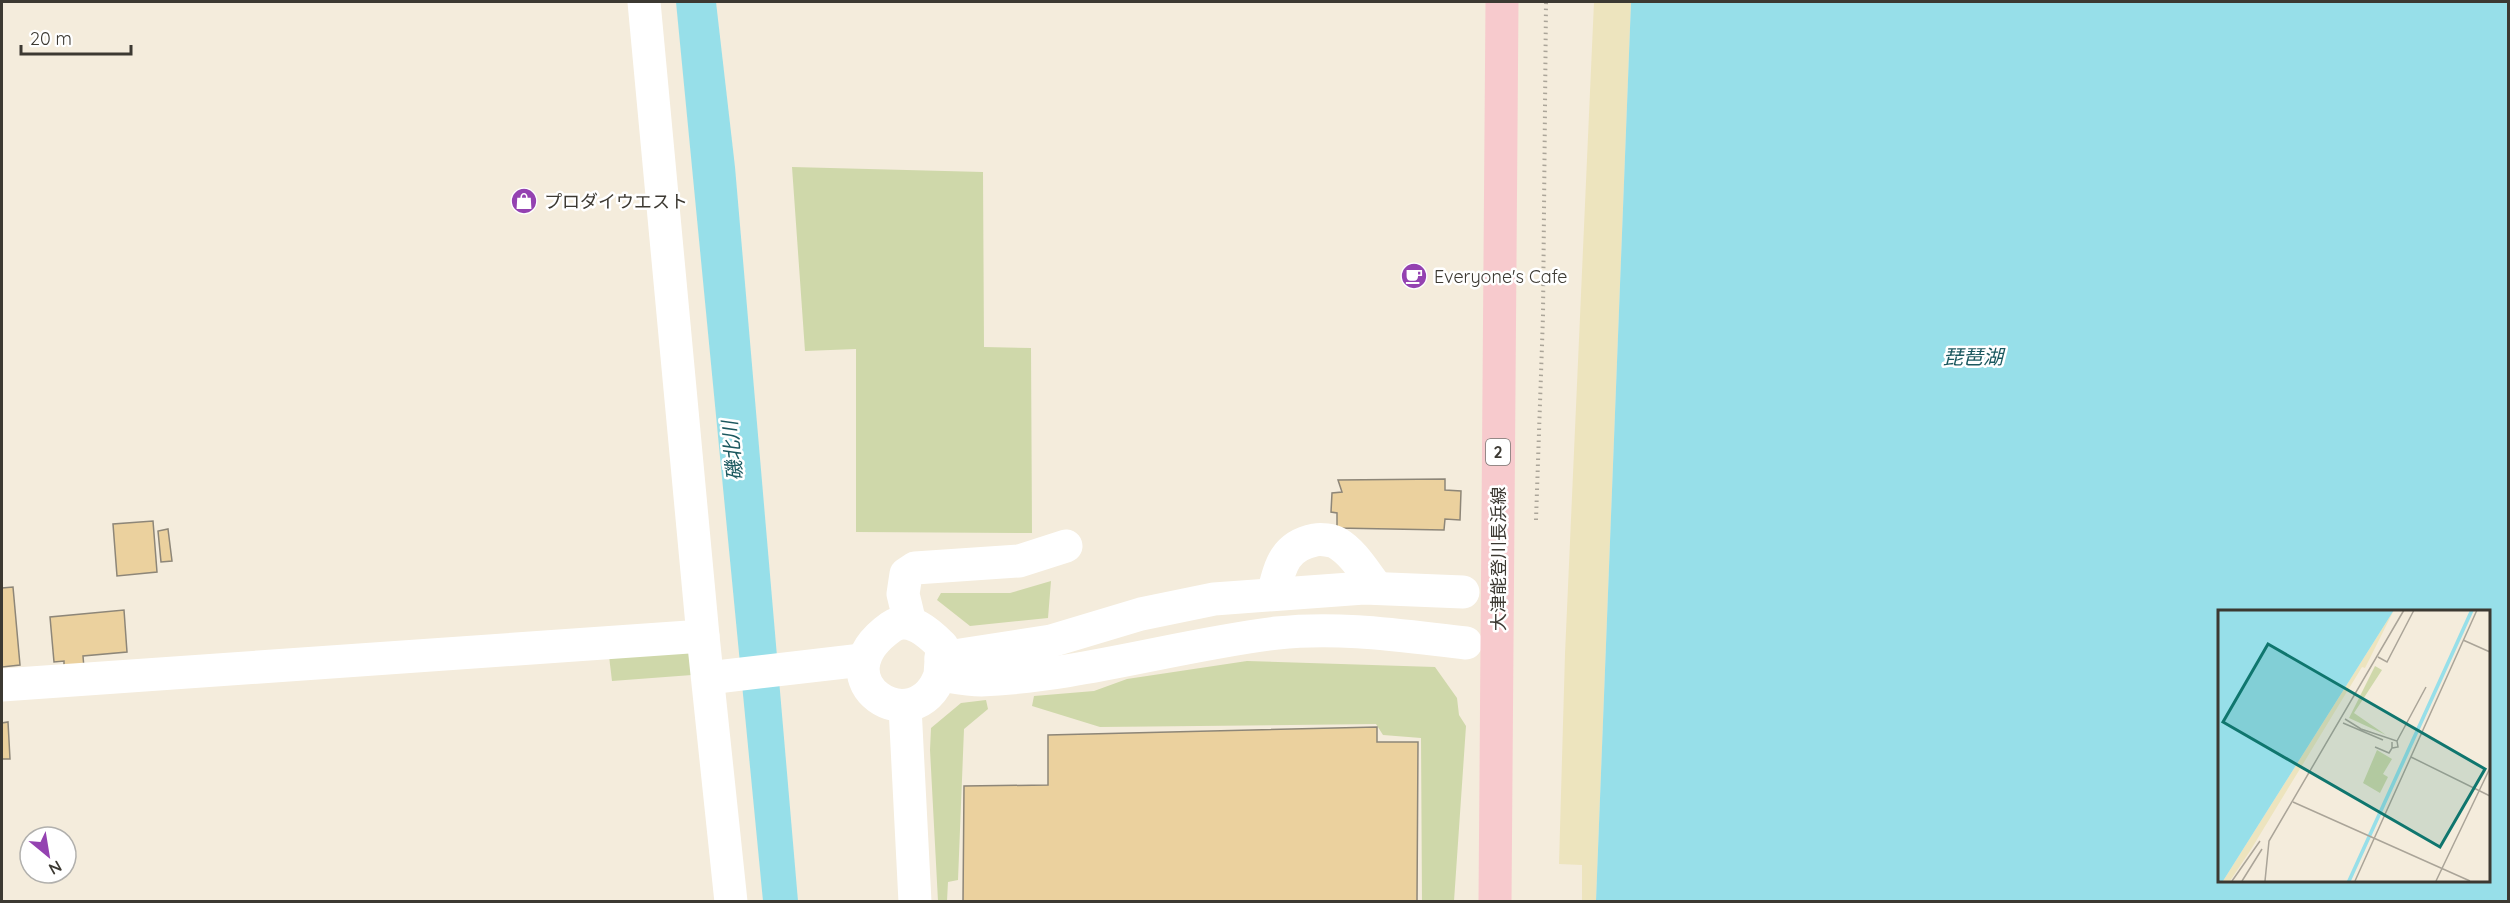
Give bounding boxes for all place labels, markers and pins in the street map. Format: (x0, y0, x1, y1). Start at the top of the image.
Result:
shop icon: プロダイウエスト (509, 186, 539, 216)
place label: プロダイウエスト (544, 190, 688, 213)
cafe icon: Everyone's Cafe (1399, 261, 1429, 291)
place label: Everyone's Cafe (1434, 265, 1568, 288)

